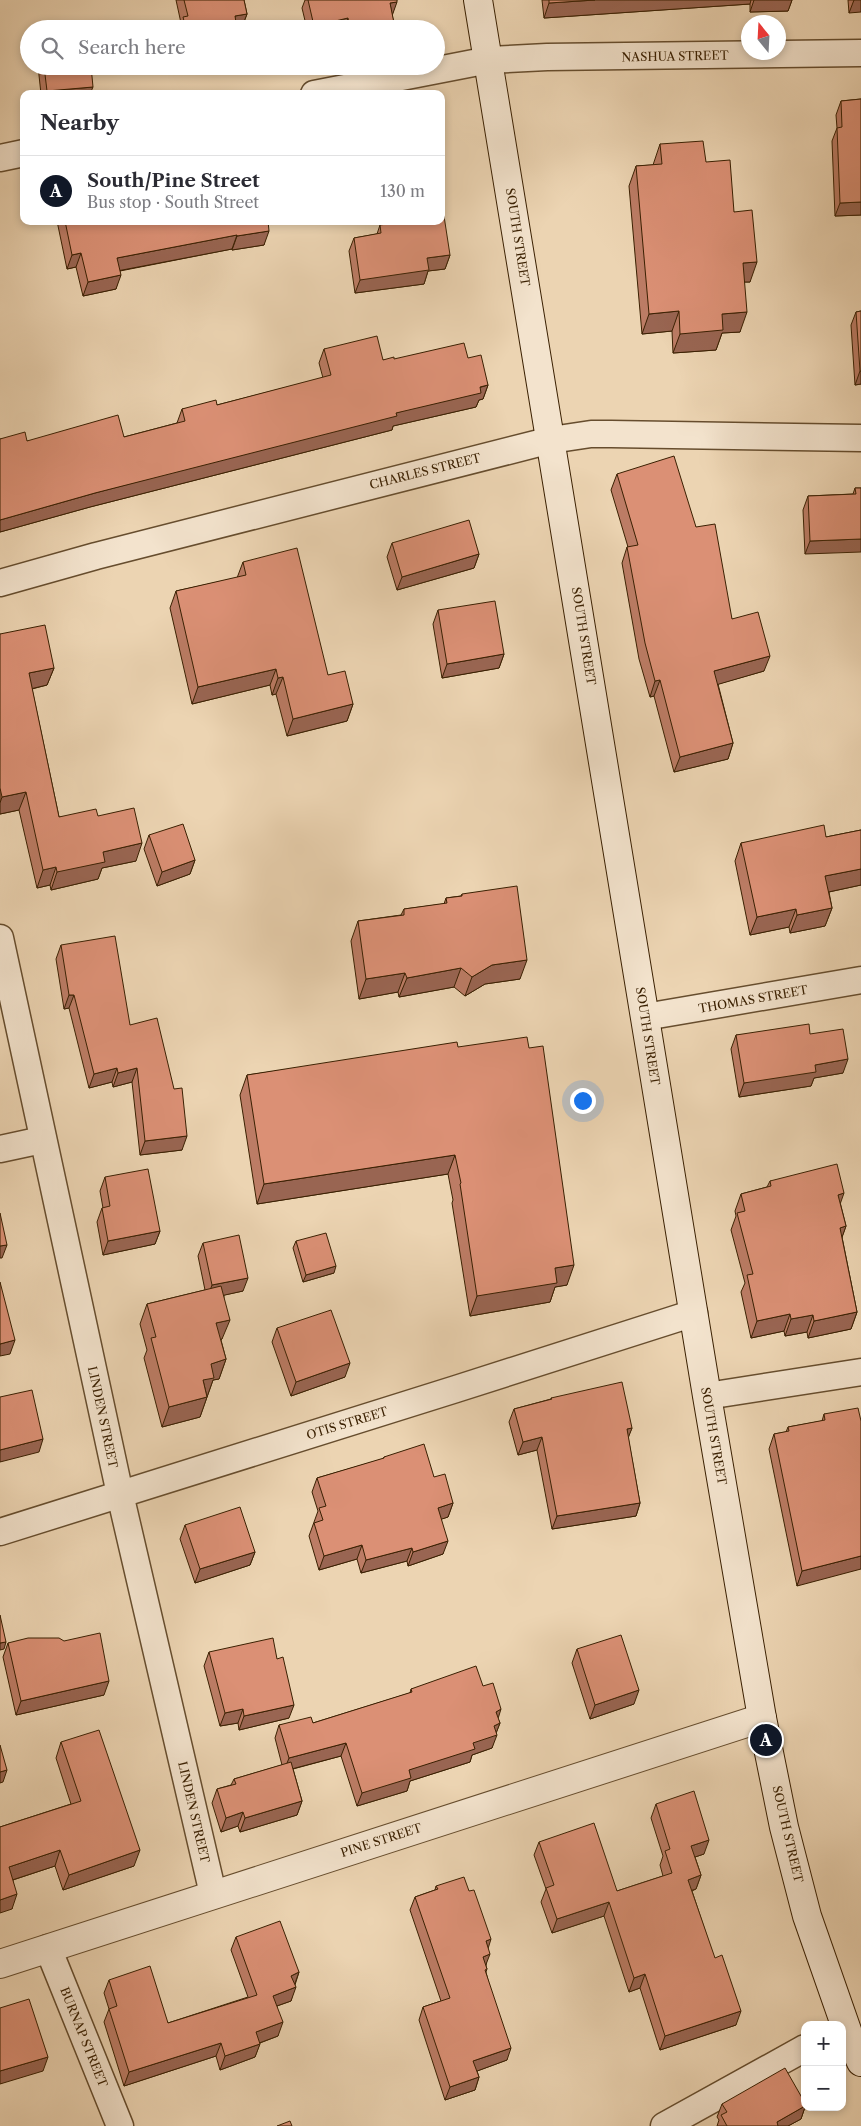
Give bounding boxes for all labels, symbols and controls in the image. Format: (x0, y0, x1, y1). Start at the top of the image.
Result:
north arrow (741, 15, 786, 60)
search box (20, 20, 445, 75)
icon: search (38, 34, 66, 62)
text: Search here (78, 36, 186, 59)
street label: NASHUA STREET (621, 48, 729, 64)
text: Nearby (40, 110, 119, 135)
text: South/Pine Street (87, 169, 260, 192)
text: A (50, 181, 62, 201)
text: 130 m (380, 181, 425, 201)
street label: SOUTH STREET (503, 187, 533, 287)
text: Bus stop · South Street (87, 192, 259, 212)
street label: CHARLES STREET (368, 450, 482, 492)
street label: SOUTH STREET (569, 586, 599, 686)
street label: THOMAS STREET (697, 982, 809, 1016)
street label: SOUTH STREET (633, 986, 663, 1086)
your location (570, 1088, 596, 1114)
street label: LINDEN STREET (85, 1365, 121, 1469)
street label: SOUTH STREET (698, 1386, 730, 1486)
street label: OTIS STREET (304, 1403, 390, 1443)
pin: A (750, 1721, 782, 1759)
street label: LINDEN STREET (175, 1760, 213, 1864)
street label: SOUTH STREET (770, 1784, 806, 1884)
street label: PINE STREET (339, 1820, 423, 1860)
street label: BURNAP STREET (57, 1985, 111, 2089)
map controls (801, 2021, 846, 2111)
button: + (801, 2021, 846, 2066)
button: − (801, 2066, 846, 2111)

